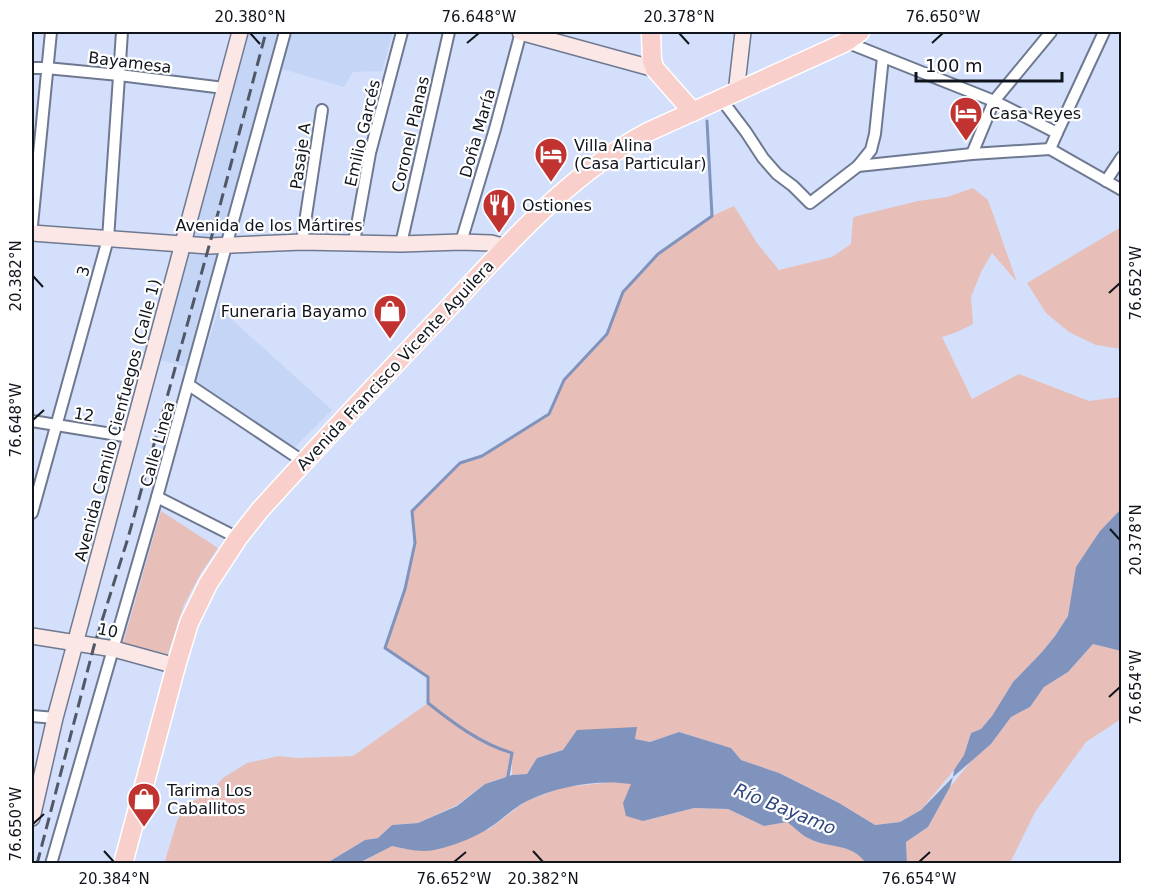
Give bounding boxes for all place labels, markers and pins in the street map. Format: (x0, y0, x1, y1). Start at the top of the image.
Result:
hotel icon: Casa Reyes (948, 95, 984, 142)
place label: Casa Reyes (989, 104, 1081, 123)
hotel icon: Villa Alina (Casa Particular) (533, 136, 569, 183)
place label: Villa Alina (Casa Particular) (574, 136, 706, 173)
restaurant icon: Ostiones (481, 187, 517, 234)
place label: Ostiones (522, 196, 592, 215)
shop icon: Funeraria Bayamo (372, 293, 408, 340)
place label: Funeraria Bayamo (221, 302, 367, 321)
shop icon: Tarima Los Caballitos (126, 781, 162, 828)
place label: Tarima Los Caballitos (166, 781, 252, 818)

